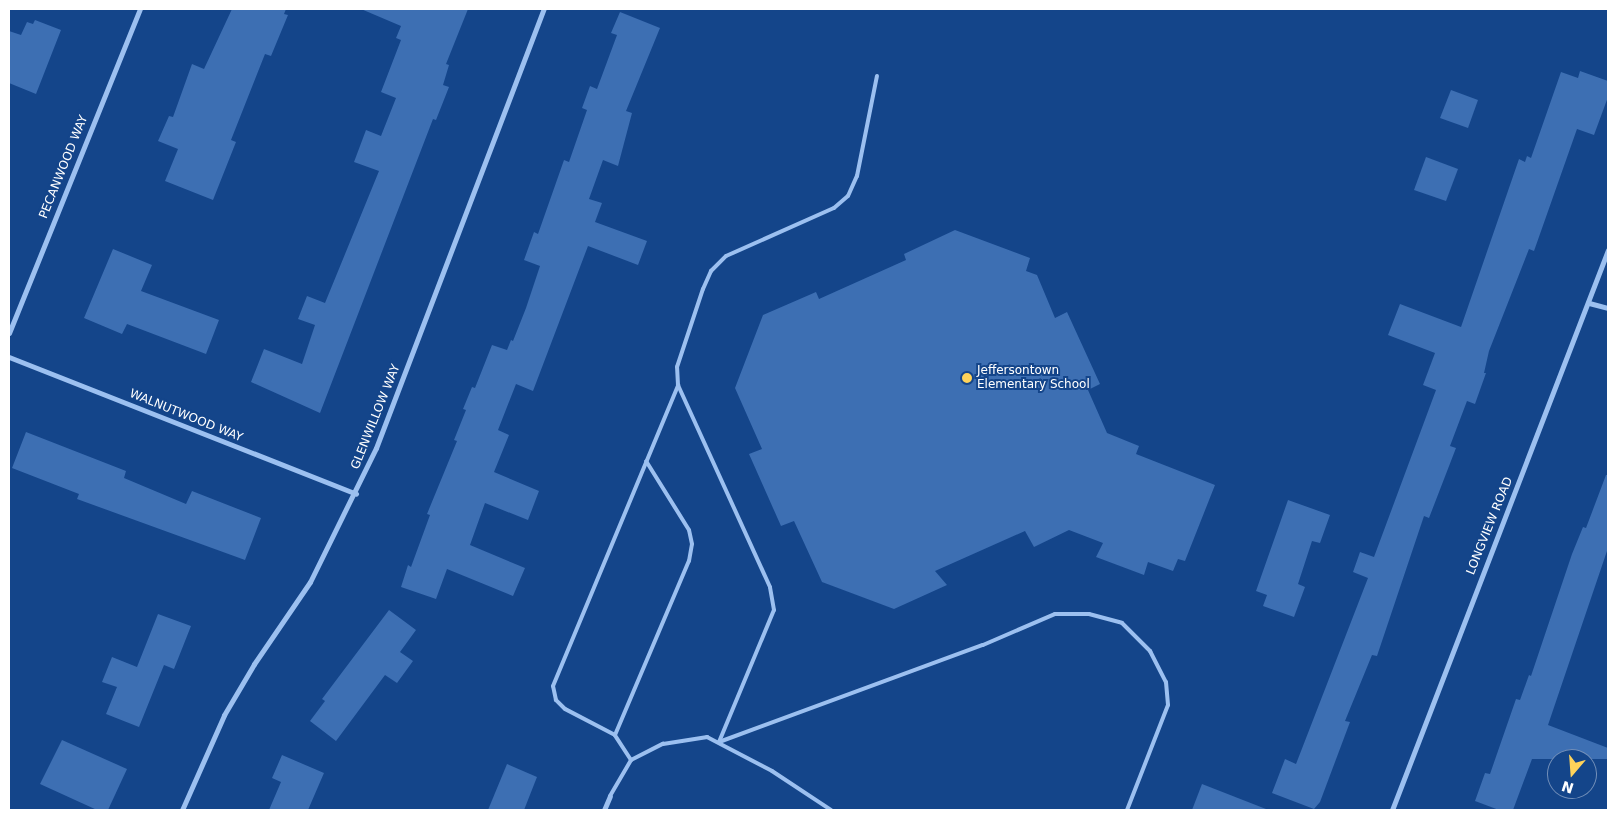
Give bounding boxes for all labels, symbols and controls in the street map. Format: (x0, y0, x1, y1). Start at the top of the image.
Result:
street label: PECANWOOD WAY (37, 113, 91, 221)
street label: GLENWILLOW WAY (348, 362, 404, 472)
place label: Jeffersontown Elementary School (977, 364, 1090, 392)
marker: Jeffersontown Elementary School (961, 372, 973, 384)
street label: WALNUTWOOD WAY (127, 387, 245, 445)
street label: LONGVIEW ROAD (1464, 475, 1516, 577)
north arrow (1547, 749, 1597, 799)
text: N (1560, 778, 1576, 797)

